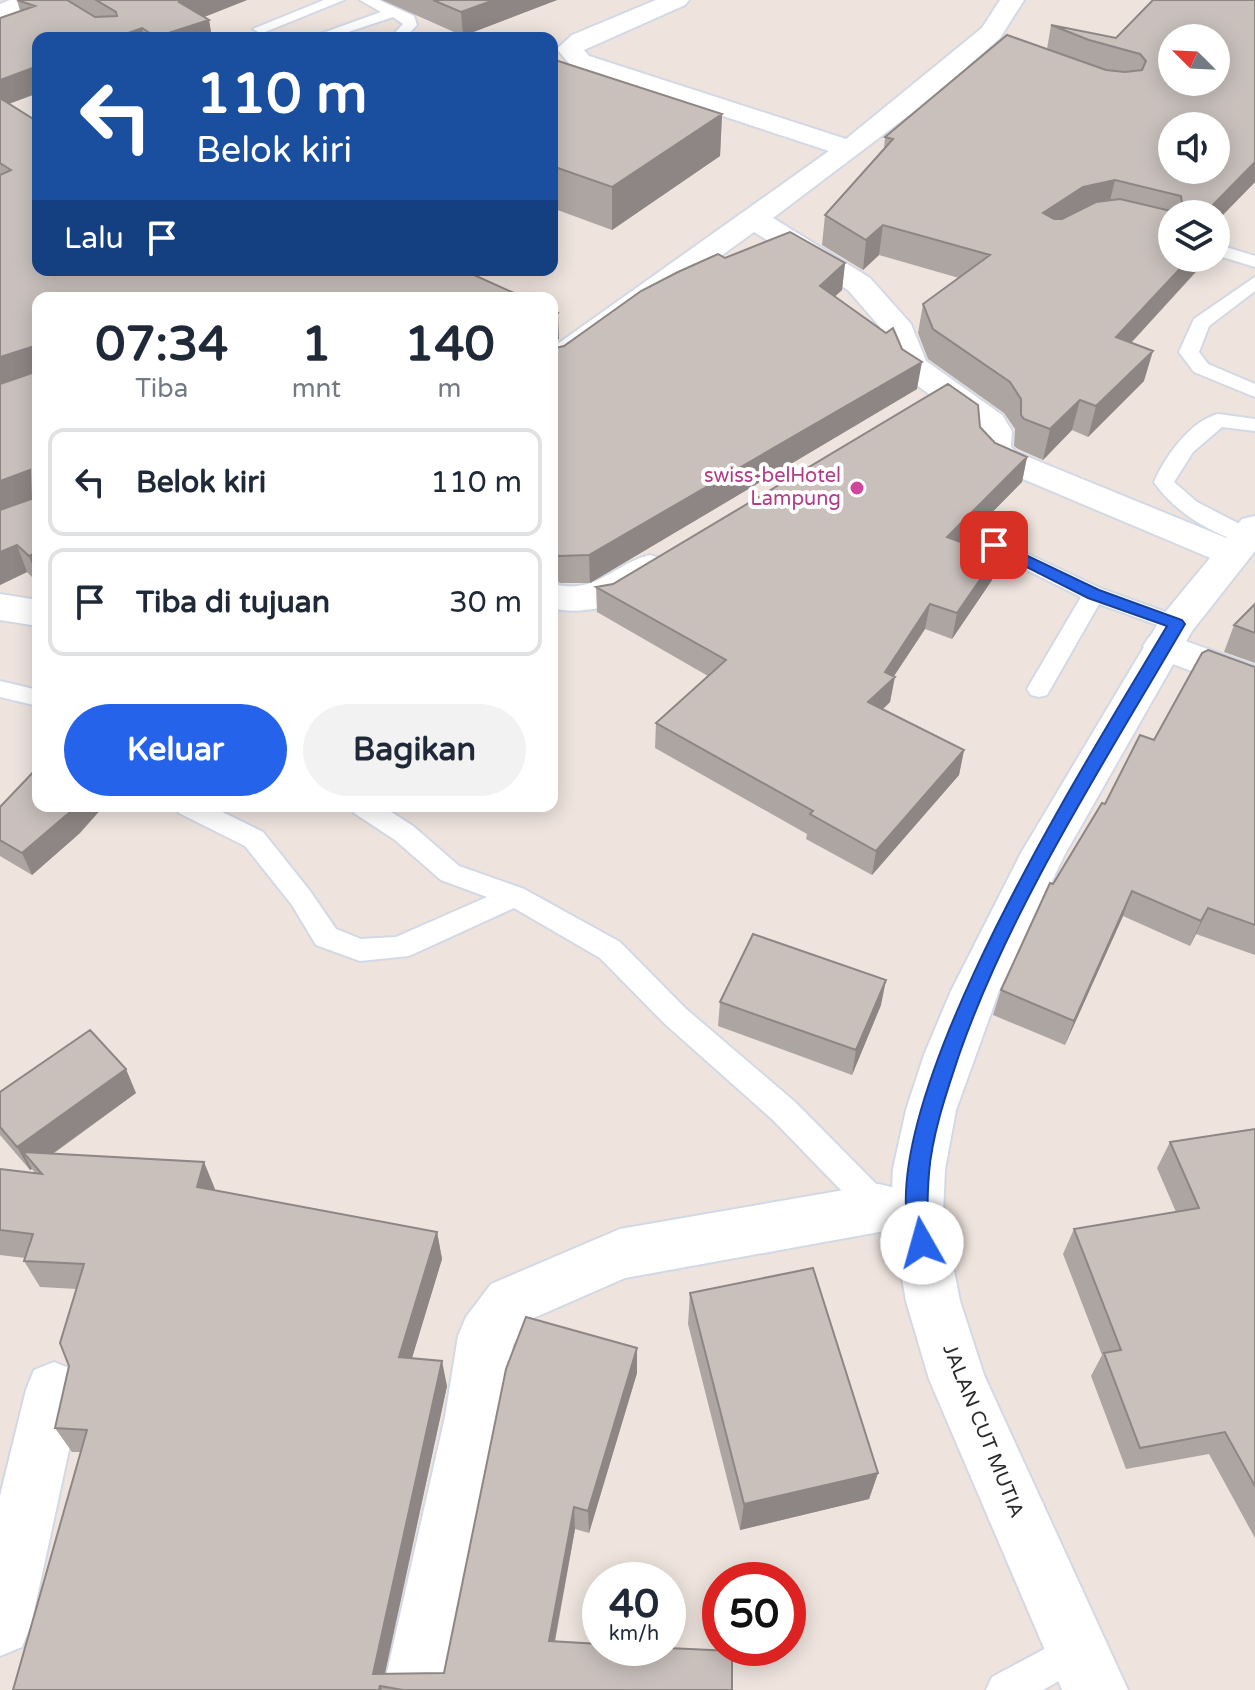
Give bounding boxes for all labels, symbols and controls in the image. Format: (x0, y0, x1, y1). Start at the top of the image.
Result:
north arrow (1158, 24, 1230, 96)
map controls (1158, 24, 1230, 272)
text: 110 m (196, 61, 367, 128)
icon: left (64, 64, 168, 168)
button: sound (1158, 112, 1230, 184)
text: Belok kiri (196, 129, 352, 172)
button: layers (1158, 200, 1230, 272)
icon: arrive (140, 216, 184, 260)
text: Lalu (64, 220, 124, 257)
text: 07:34 (95, 316, 228, 374)
text: 1 (301, 316, 331, 374)
text: 140 (404, 316, 495, 374)
text: Tiba (135, 373, 188, 404)
text: mnt (292, 373, 341, 404)
text: m (438, 373, 461, 404)
icon: left (68, 460, 112, 504)
text: Belok kiri (136, 464, 266, 501)
text: 110 m (430, 464, 522, 501)
place label: swiss-belHotel Lampung (704, 464, 841, 511)
marker: swiss-belHotel Lampung (848, 479, 866, 497)
pin (960, 511, 1028, 579)
icon: arrive (972, 523, 1016, 567)
icon: arrive (68, 580, 112, 624)
text: Tiba di tujuan (136, 584, 330, 621)
text: 30 m (449, 584, 522, 621)
button: Keluar (64, 704, 287, 796)
button: Bagikan (303, 704, 526, 796)
position arrow (880, 1201, 964, 1285)
street label: JALAN CUT MUTIA (937, 1341, 1029, 1521)
speed limit sign: 50 (702, 1562, 806, 1666)
text: 40 (609, 1580, 659, 1628)
text: km/h (609, 1622, 659, 1646)

